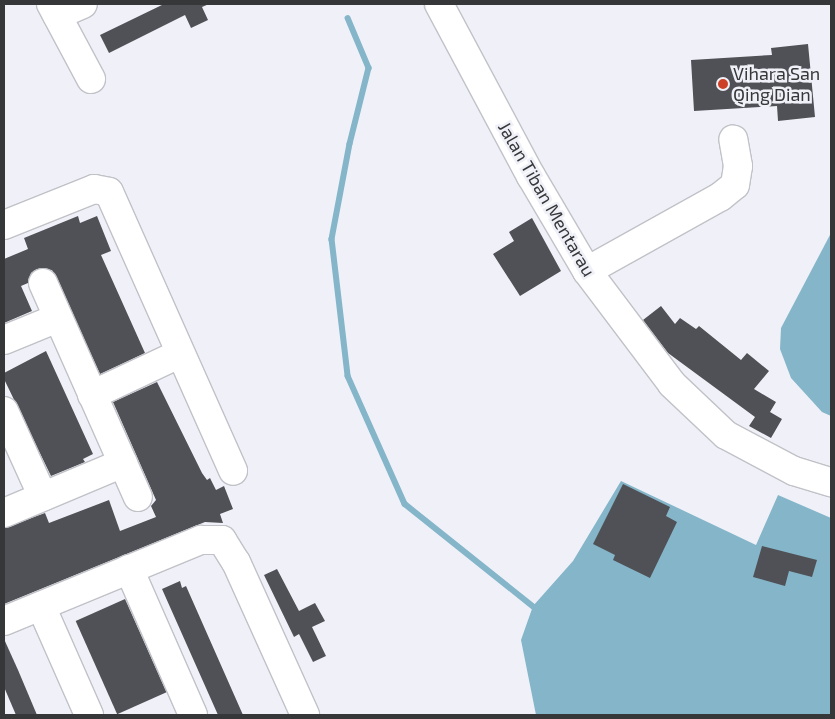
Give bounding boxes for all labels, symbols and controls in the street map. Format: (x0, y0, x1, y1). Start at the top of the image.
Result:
place label: Vihara San Qing Dian (733, 63, 820, 106)
marker: Vihara San Qing Dian (717, 78, 729, 90)
street label: Jalan Tiban Mentarau (494, 118, 600, 280)

